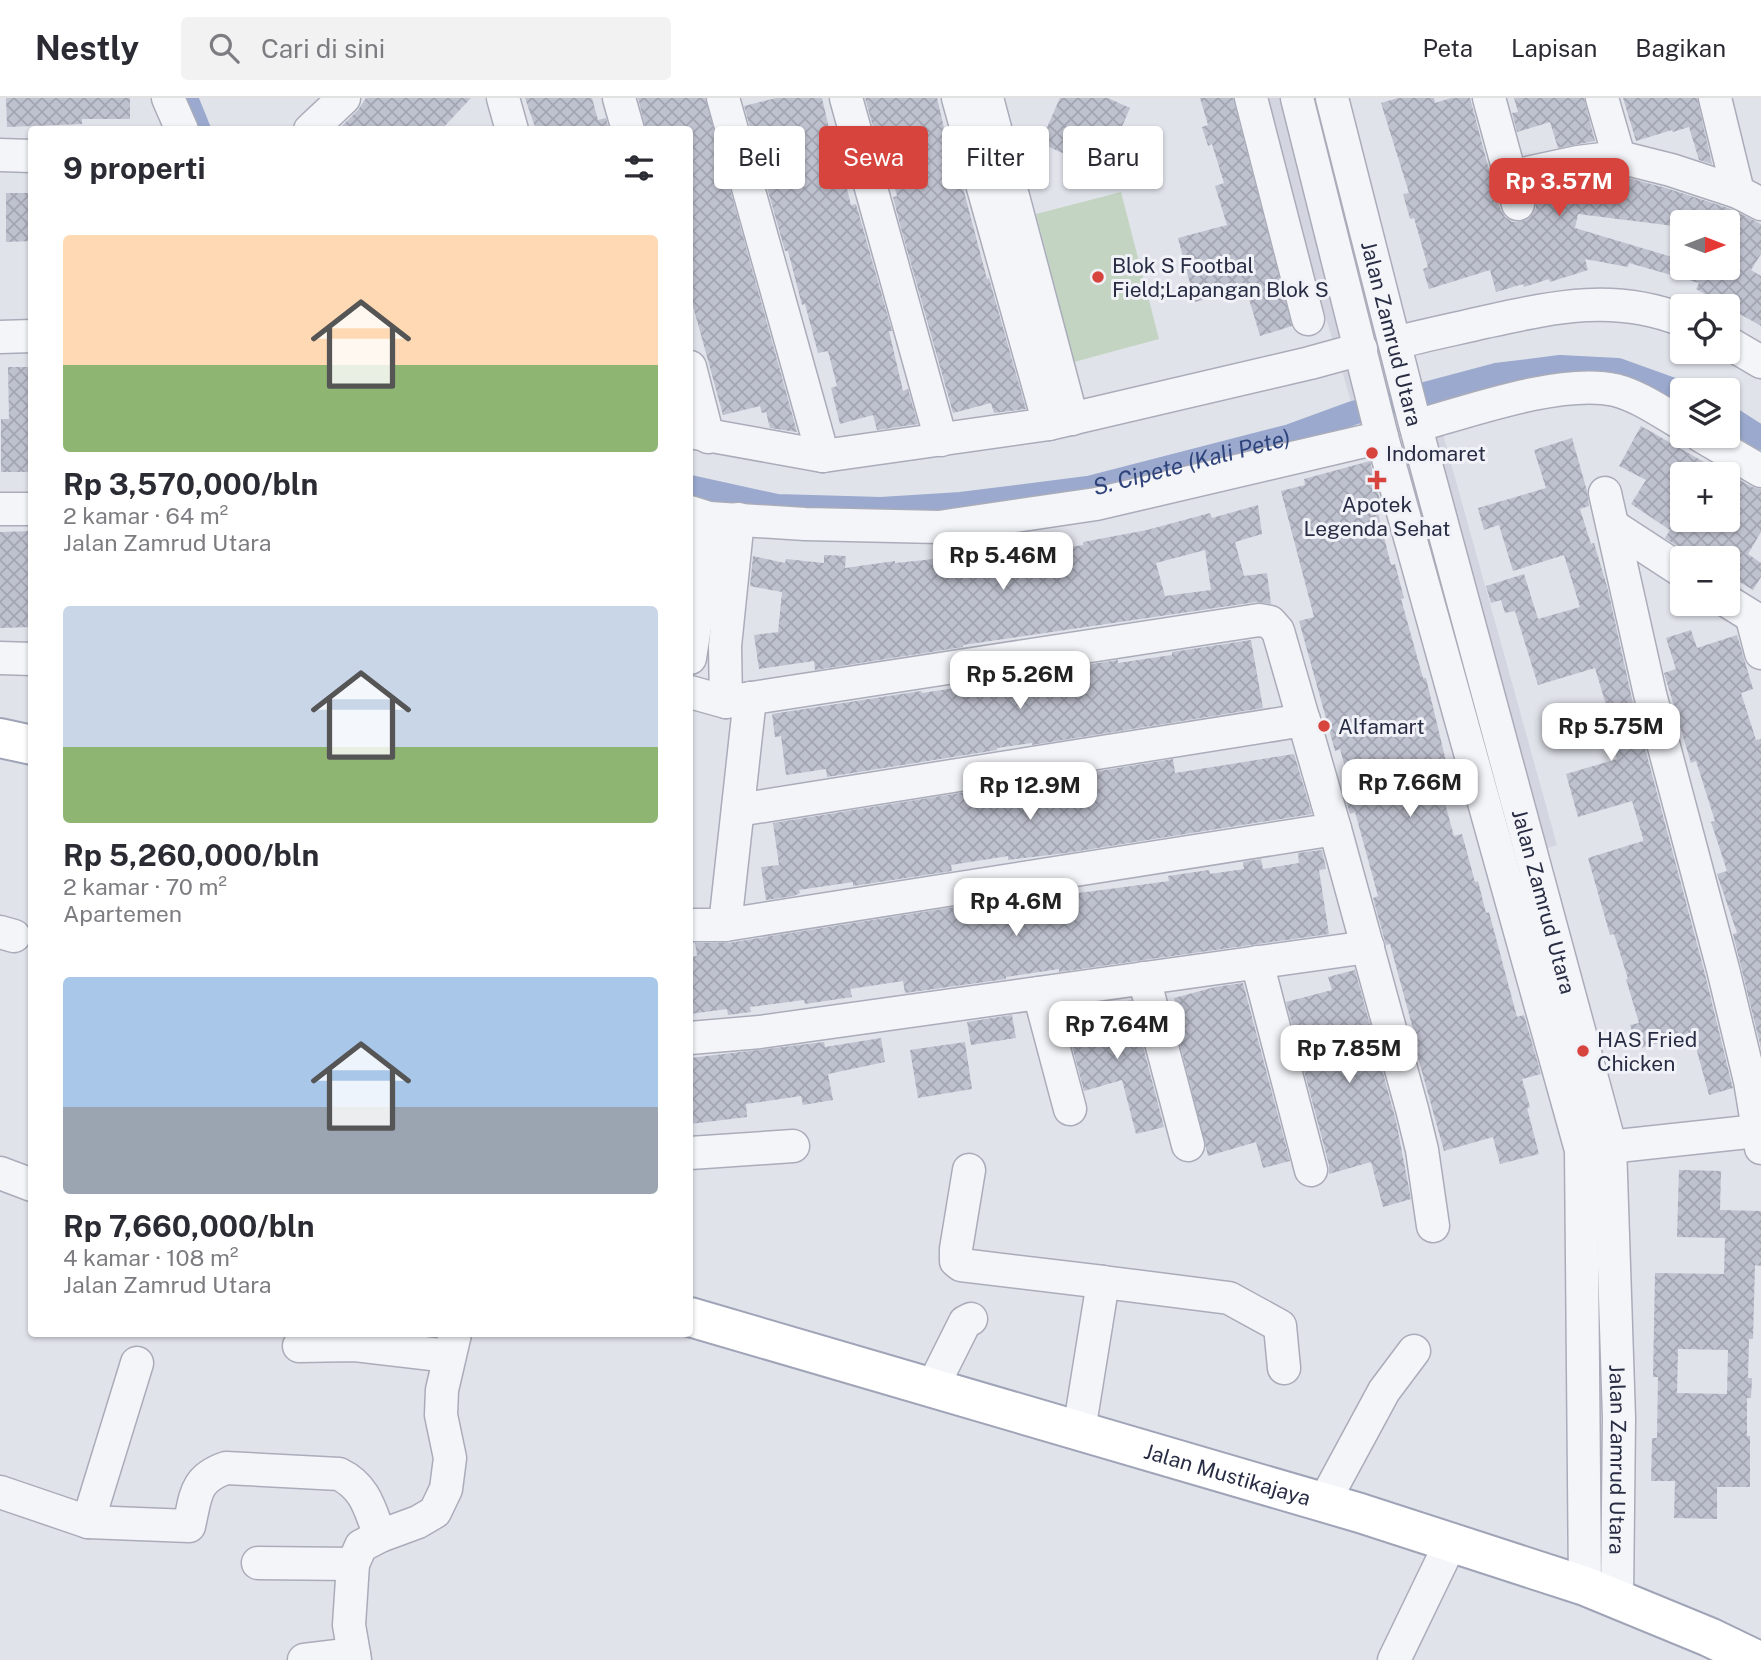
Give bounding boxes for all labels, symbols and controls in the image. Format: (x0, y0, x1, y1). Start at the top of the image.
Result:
search box (181, 17, 671, 80)
text: Nestly (35, 29, 139, 67)
icon: search (205, 29, 243, 67)
text: Cari di sini (261, 33, 385, 64)
text: Peta (1422, 34, 1473, 62)
text: Lapisan (1511, 34, 1597, 62)
text: Bagikan (1635, 34, 1726, 62)
chip: Beli (714, 126, 805, 189)
chip: Sewa (819, 126, 928, 189)
chip: Filter (942, 126, 1049, 189)
chip: Baru (1063, 126, 1163, 189)
icon: filters (620, 149, 658, 187)
text: 9 properti (63, 150, 206, 186)
pin: Rp 3.57M (1487, 158, 1631, 218)
text: Rp 3.57M (1505, 167, 1613, 194)
north arrow (1670, 210, 1740, 280)
map controls (1670, 210, 1740, 616)
street label: Jalan Zamrud Utara (1356, 238, 1428, 429)
place label: Blok S Footbal Field;Lapangan Blok S (1112, 253, 1329, 302)
marker: Blok S Footbal Field;Lapangan Blok S (1090, 269, 1106, 285)
icon: home (298, 281, 424, 407)
button: locate (1670, 294, 1740, 364)
button: layers (1670, 378, 1740, 448)
water label: S. Cipete (Kali Pete) (1090, 423, 1293, 500)
place label: Indomaret (1386, 441, 1486, 466)
marker: Indomaret (1364, 445, 1380, 461)
button: + (1670, 462, 1740, 532)
text: Rp 3,570,000/bln (63, 466, 318, 502)
marker: Apotek Legenda Sehat (1369, 472, 1385, 488)
place label: Apotek Legenda Sehat (1304, 492, 1450, 541)
text: 2 kamar · 64 m² (63, 502, 228, 529)
text: Jalan Zamrud Utara (63, 529, 271, 556)
pin: Rp 5.46M (931, 532, 1075, 592)
text: Rp 5.46M (949, 541, 1057, 568)
button: − (1670, 546, 1740, 616)
icon: home (298, 652, 424, 778)
pin: Rp 5.26M (948, 652, 1092, 711)
text: Rp 5.26M (966, 660, 1074, 687)
pin: Rp 5.75M (1539, 704, 1683, 763)
text: Rp 5.75M (1558, 712, 1664, 739)
place label: Alfamart (1338, 714, 1425, 739)
marker: Alfamart (1316, 718, 1332, 734)
pin: Rp 7.66M (1338, 760, 1482, 819)
pin: Rp 12.9M (958, 762, 1102, 822)
text: Rp 7.66M (1358, 768, 1462, 795)
text: Rp 12.9M (979, 771, 1081, 798)
street label: Jalan Zamrud Utara (1507, 806, 1581, 997)
text: Rp 5,260,000/bln (63, 837, 319, 873)
text: 2 kamar · 70 m² (63, 873, 227, 900)
pin: Rp 4.6M (951, 878, 1081, 938)
text: Rp 4.6M (970, 887, 1062, 914)
text: Apartemen (63, 900, 182, 927)
pin: Rp 7.64M (1045, 1002, 1189, 1061)
text: Rp 7.64M (1065, 1010, 1169, 1037)
icon: home (298, 1023, 424, 1149)
pin: Rp 7.85M (1277, 1026, 1421, 1085)
place label: HAS Fried Chicken (1597, 1027, 1697, 1076)
text: Rp 7.85M (1296, 1034, 1402, 1061)
marker: HAS Fried Chicken (1575, 1043, 1591, 1059)
text: Rp 7,660,000/bln (63, 1208, 314, 1244)
text: 4 kamar · 108 m² (63, 1244, 238, 1271)
text: Jalan Zamrud Utara (63, 1271, 271, 1298)
street label: Jalan Zamrud Utara (1605, 1364, 1632, 1555)
street label: Jalan Mustikajaya (1141, 1438, 1314, 1510)

